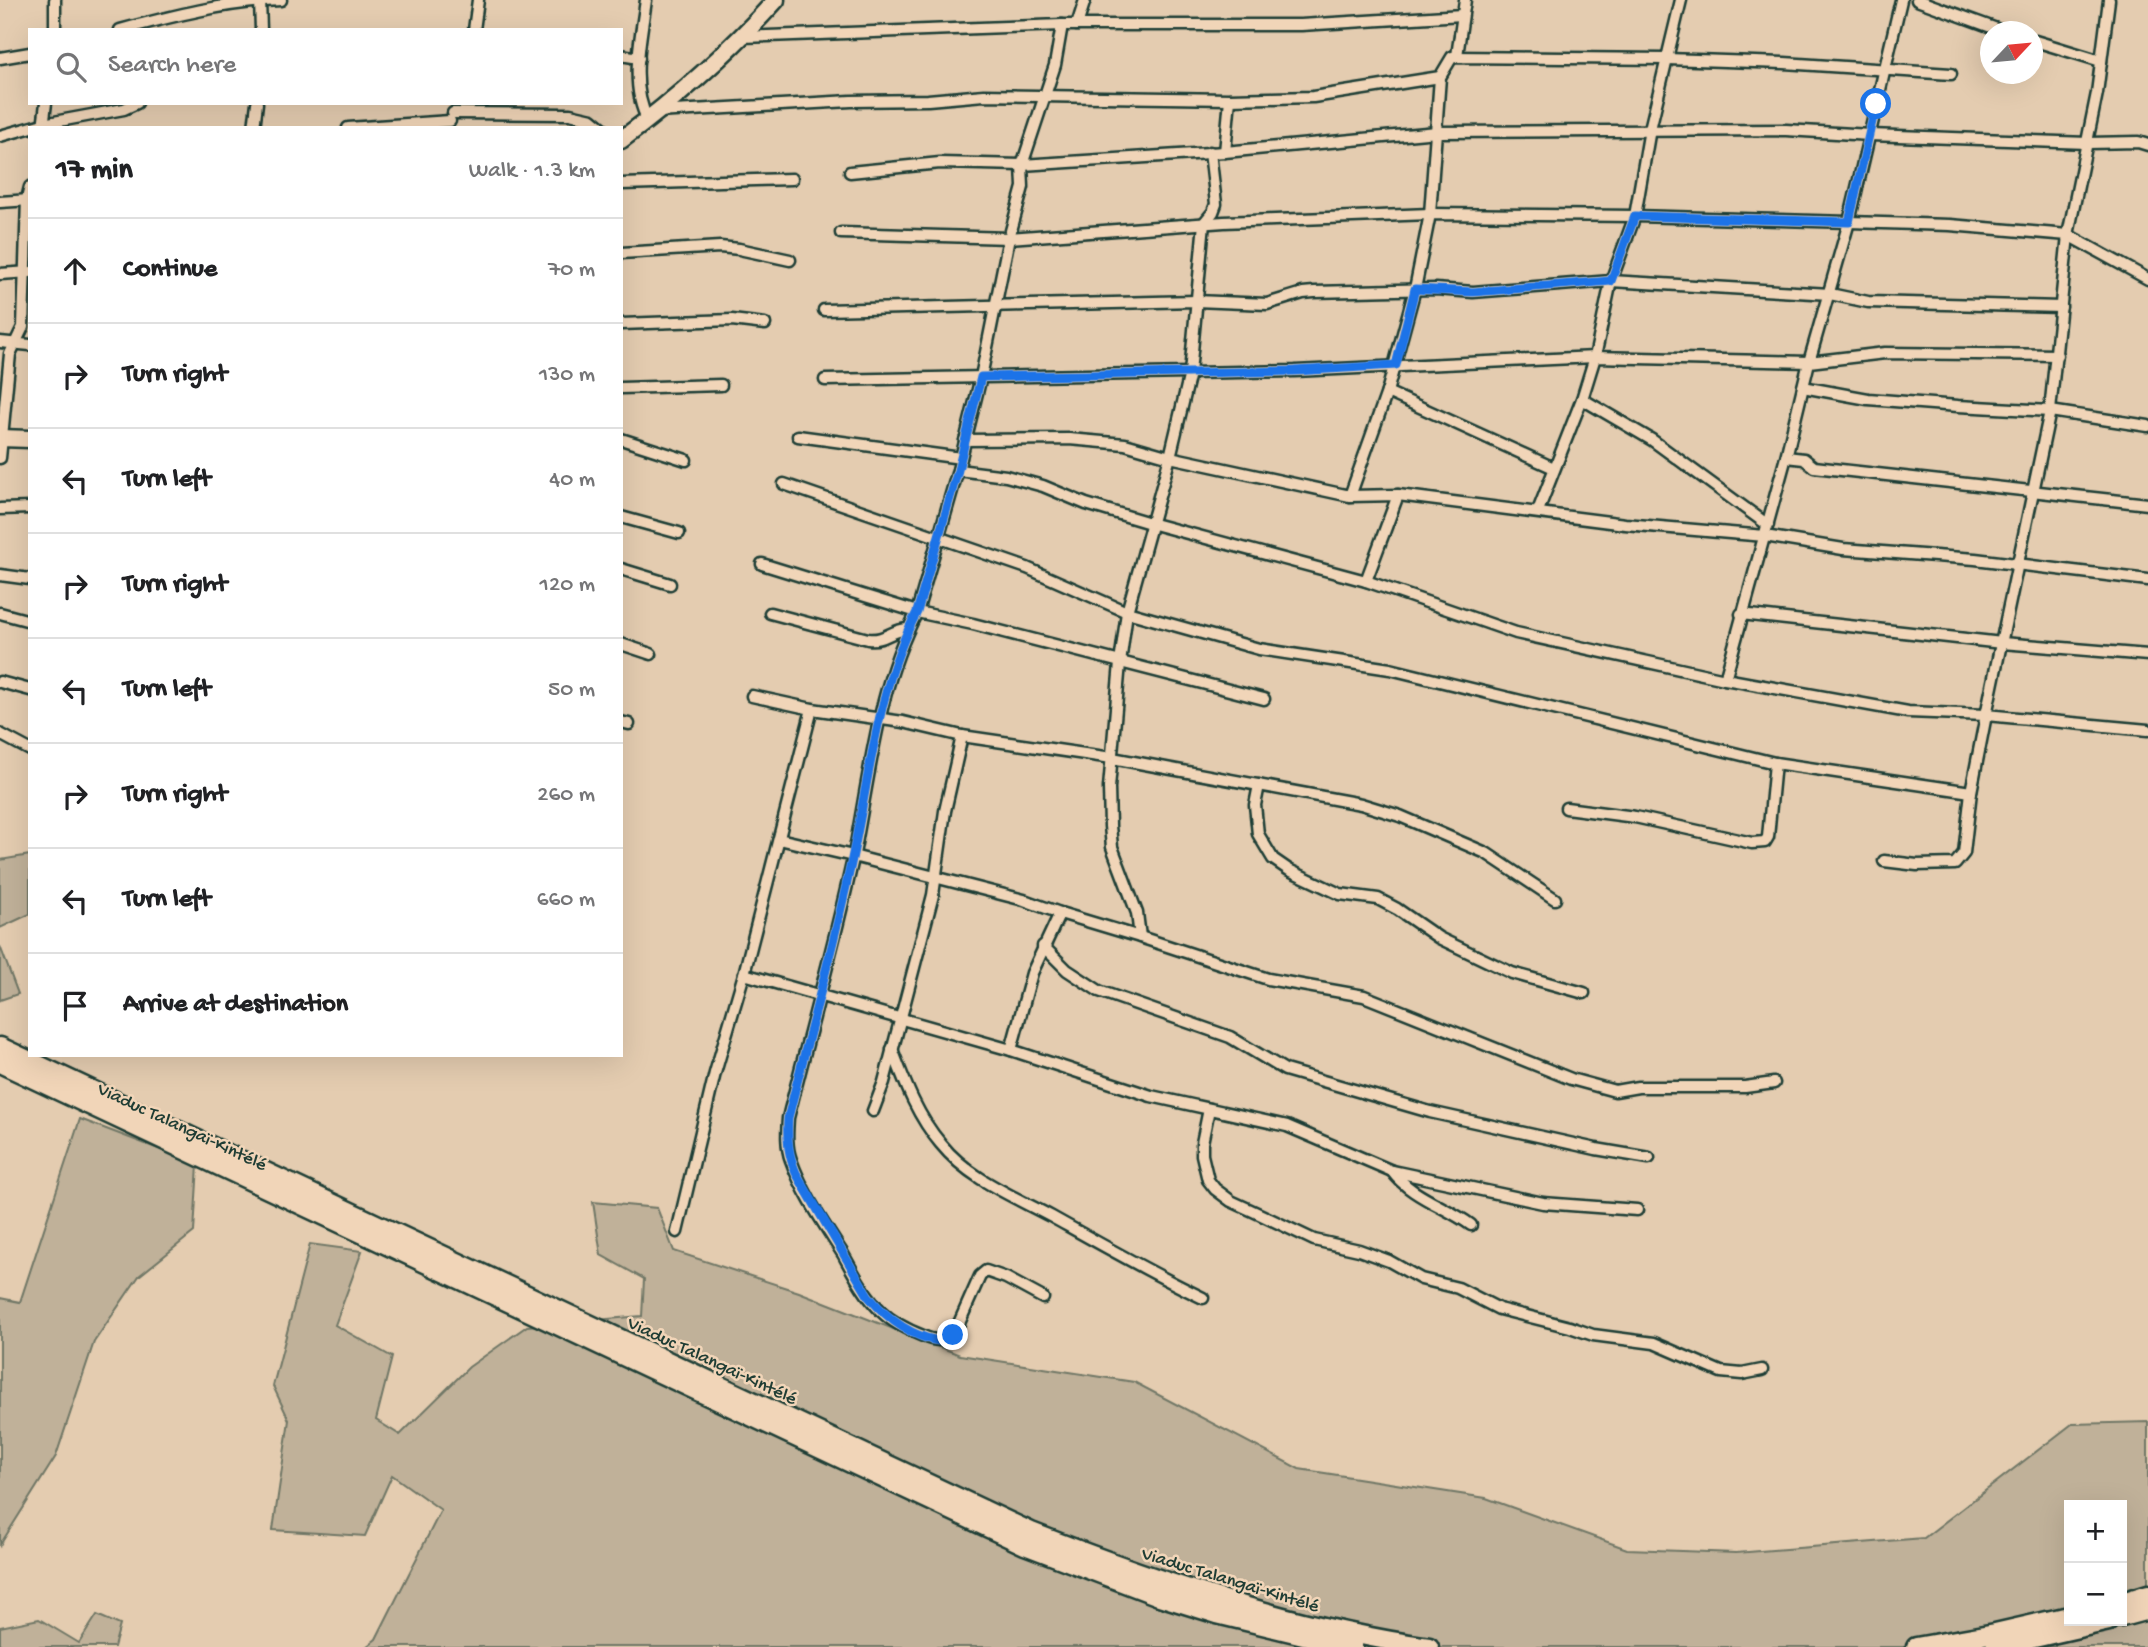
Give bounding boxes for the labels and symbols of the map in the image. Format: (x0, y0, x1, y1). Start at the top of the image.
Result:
north arrow (1980, 21, 2043, 84)
route start (1860, 88, 1891, 119)
street label: Viaduc Talangaï-Kintélé (92, 1078, 270, 1178)
street label: Viaduc Talangaï-Kintélé (622, 1312, 800, 1412)
route end (937, 1319, 968, 1350)
street label: Viaduc Talangaï-Kintélé (1137, 1543, 1322, 1619)

